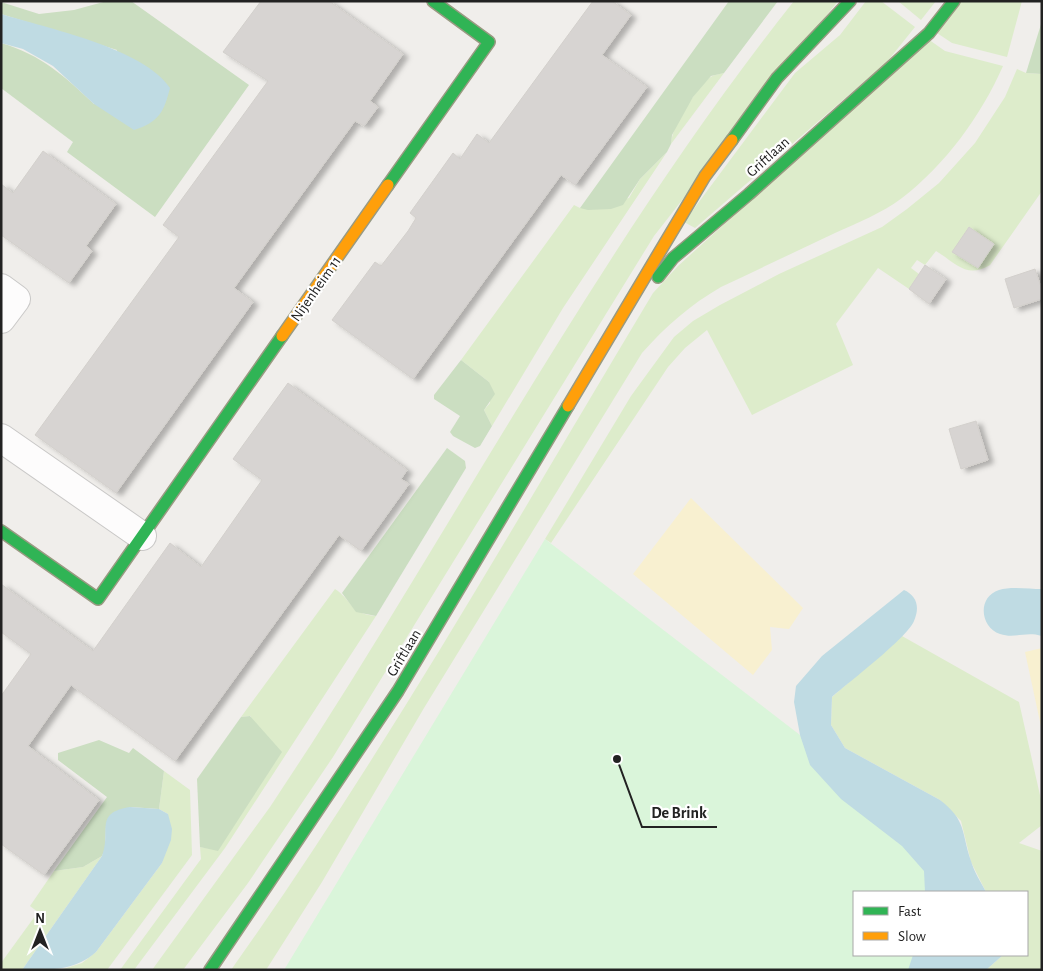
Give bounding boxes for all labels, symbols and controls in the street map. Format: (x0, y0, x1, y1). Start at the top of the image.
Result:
street label: Griftlaan (744, 134, 792, 180)
street label: Nijenheim 11 (288, 254, 344, 324)
street label: Griftlaan (384, 627, 424, 679)
callout: De Brink (642, 796, 717, 827)
text: De Brink (651, 805, 707, 821)
legend (853, 891, 1028, 956)
text: Fast (898, 904, 922, 919)
north arrow (15, 906, 65, 956)
text: N (35, 912, 45, 926)
text: Slow (898, 929, 926, 944)

